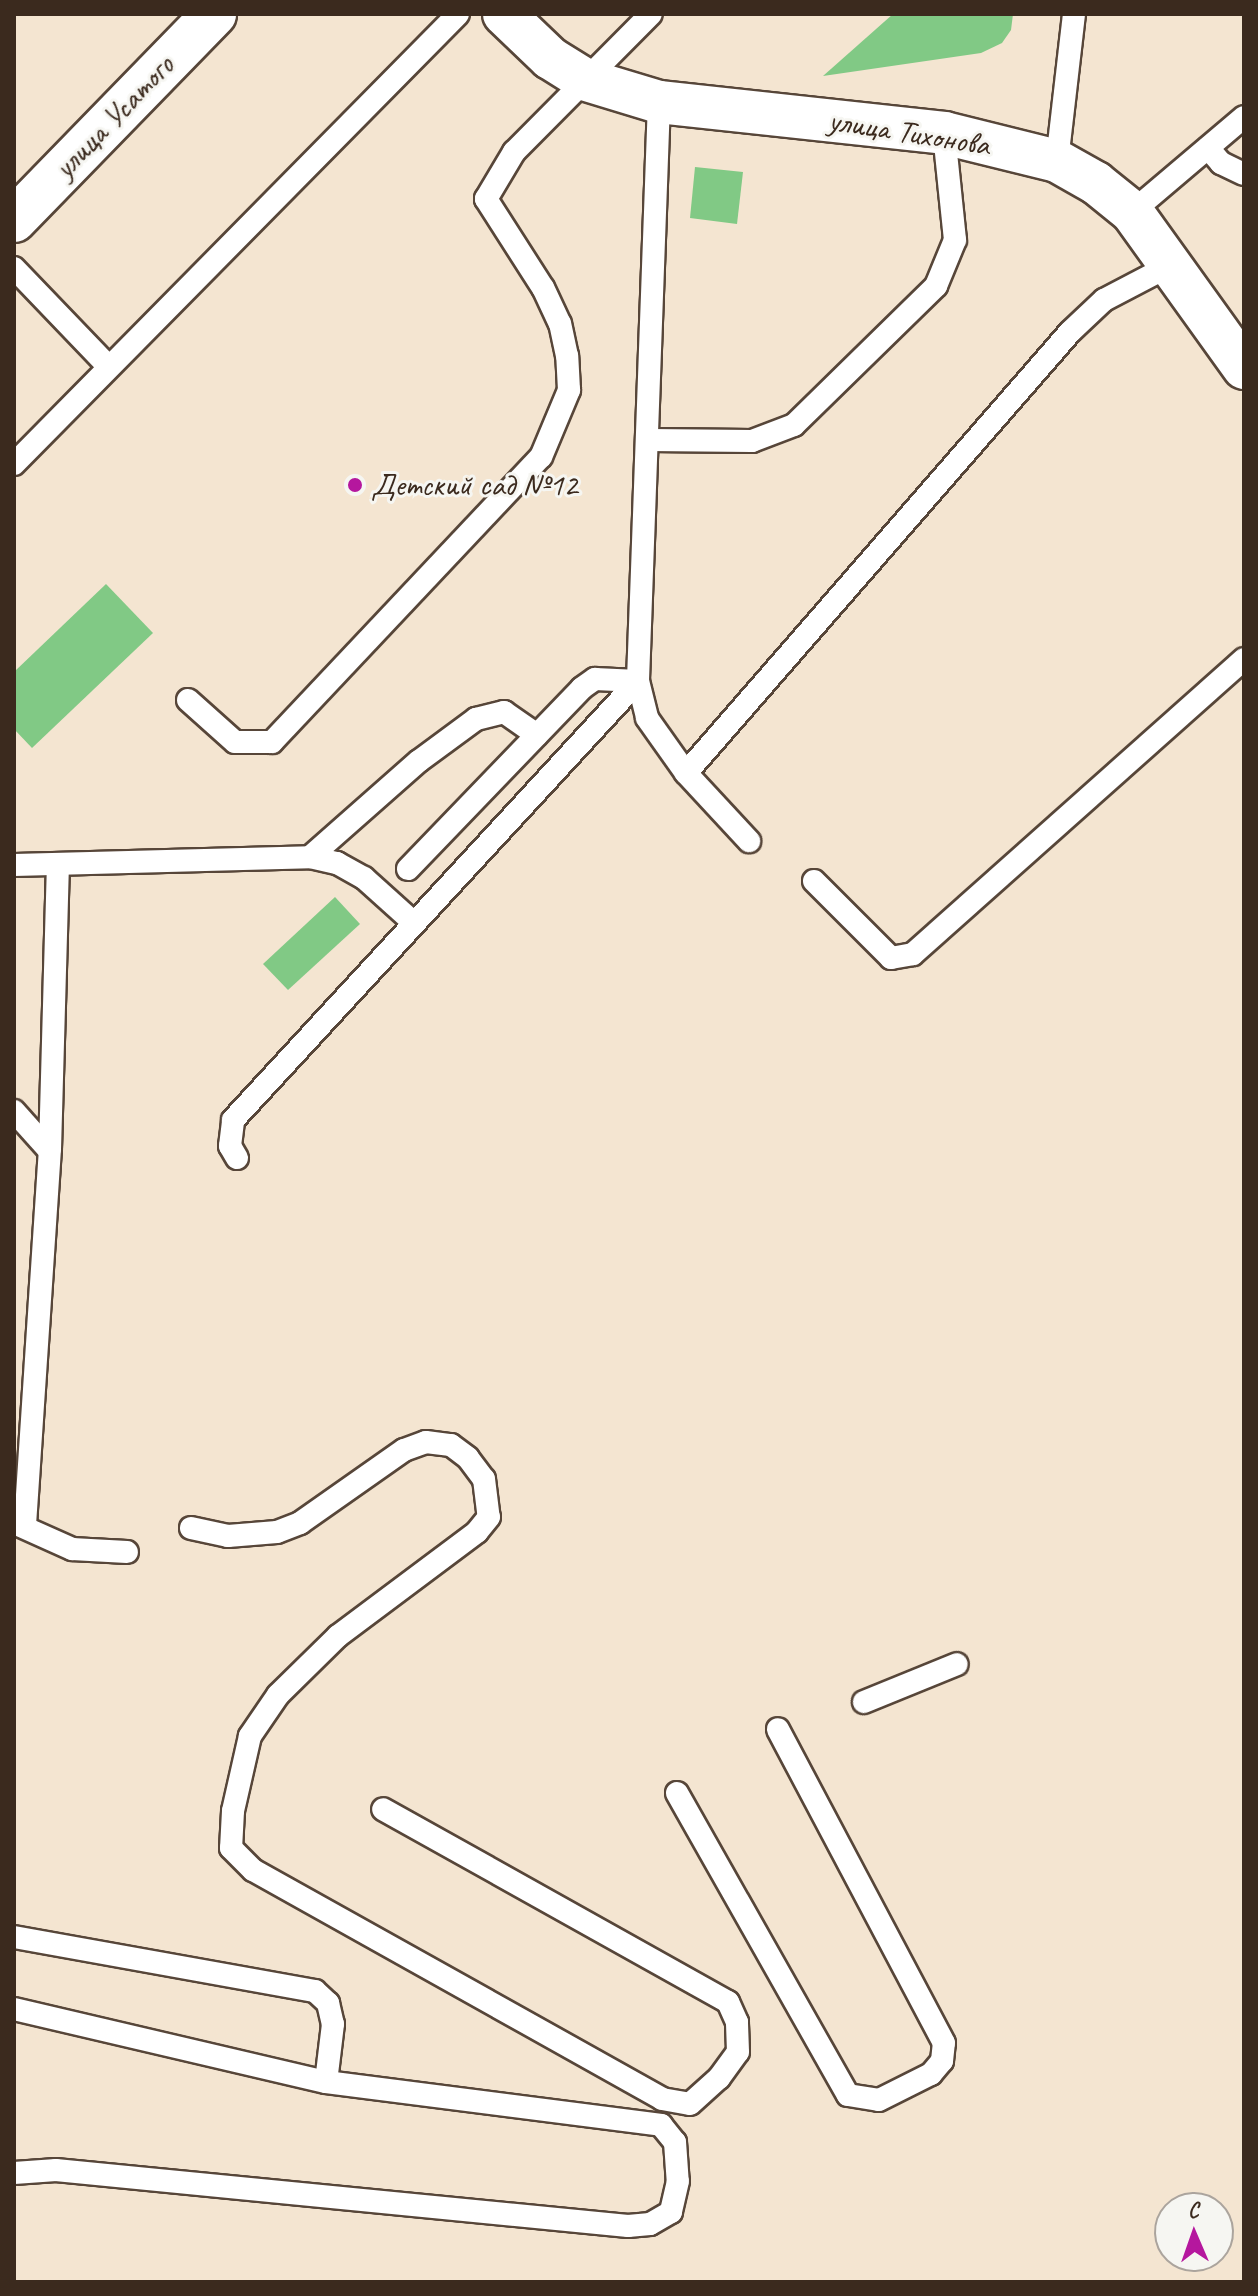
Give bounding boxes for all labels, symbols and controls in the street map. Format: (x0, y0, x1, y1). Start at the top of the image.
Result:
street label: улица Усатого (45, 46, 183, 188)
street label: улица Тихонова (826, 101, 992, 165)
place label: Детский сад №12 (371, 466, 577, 504)
marker: Детский сад №12 (346, 476, 364, 494)
north arrow (1154, 2192, 1234, 2272)
text: С (1187, 2196, 1199, 2224)

